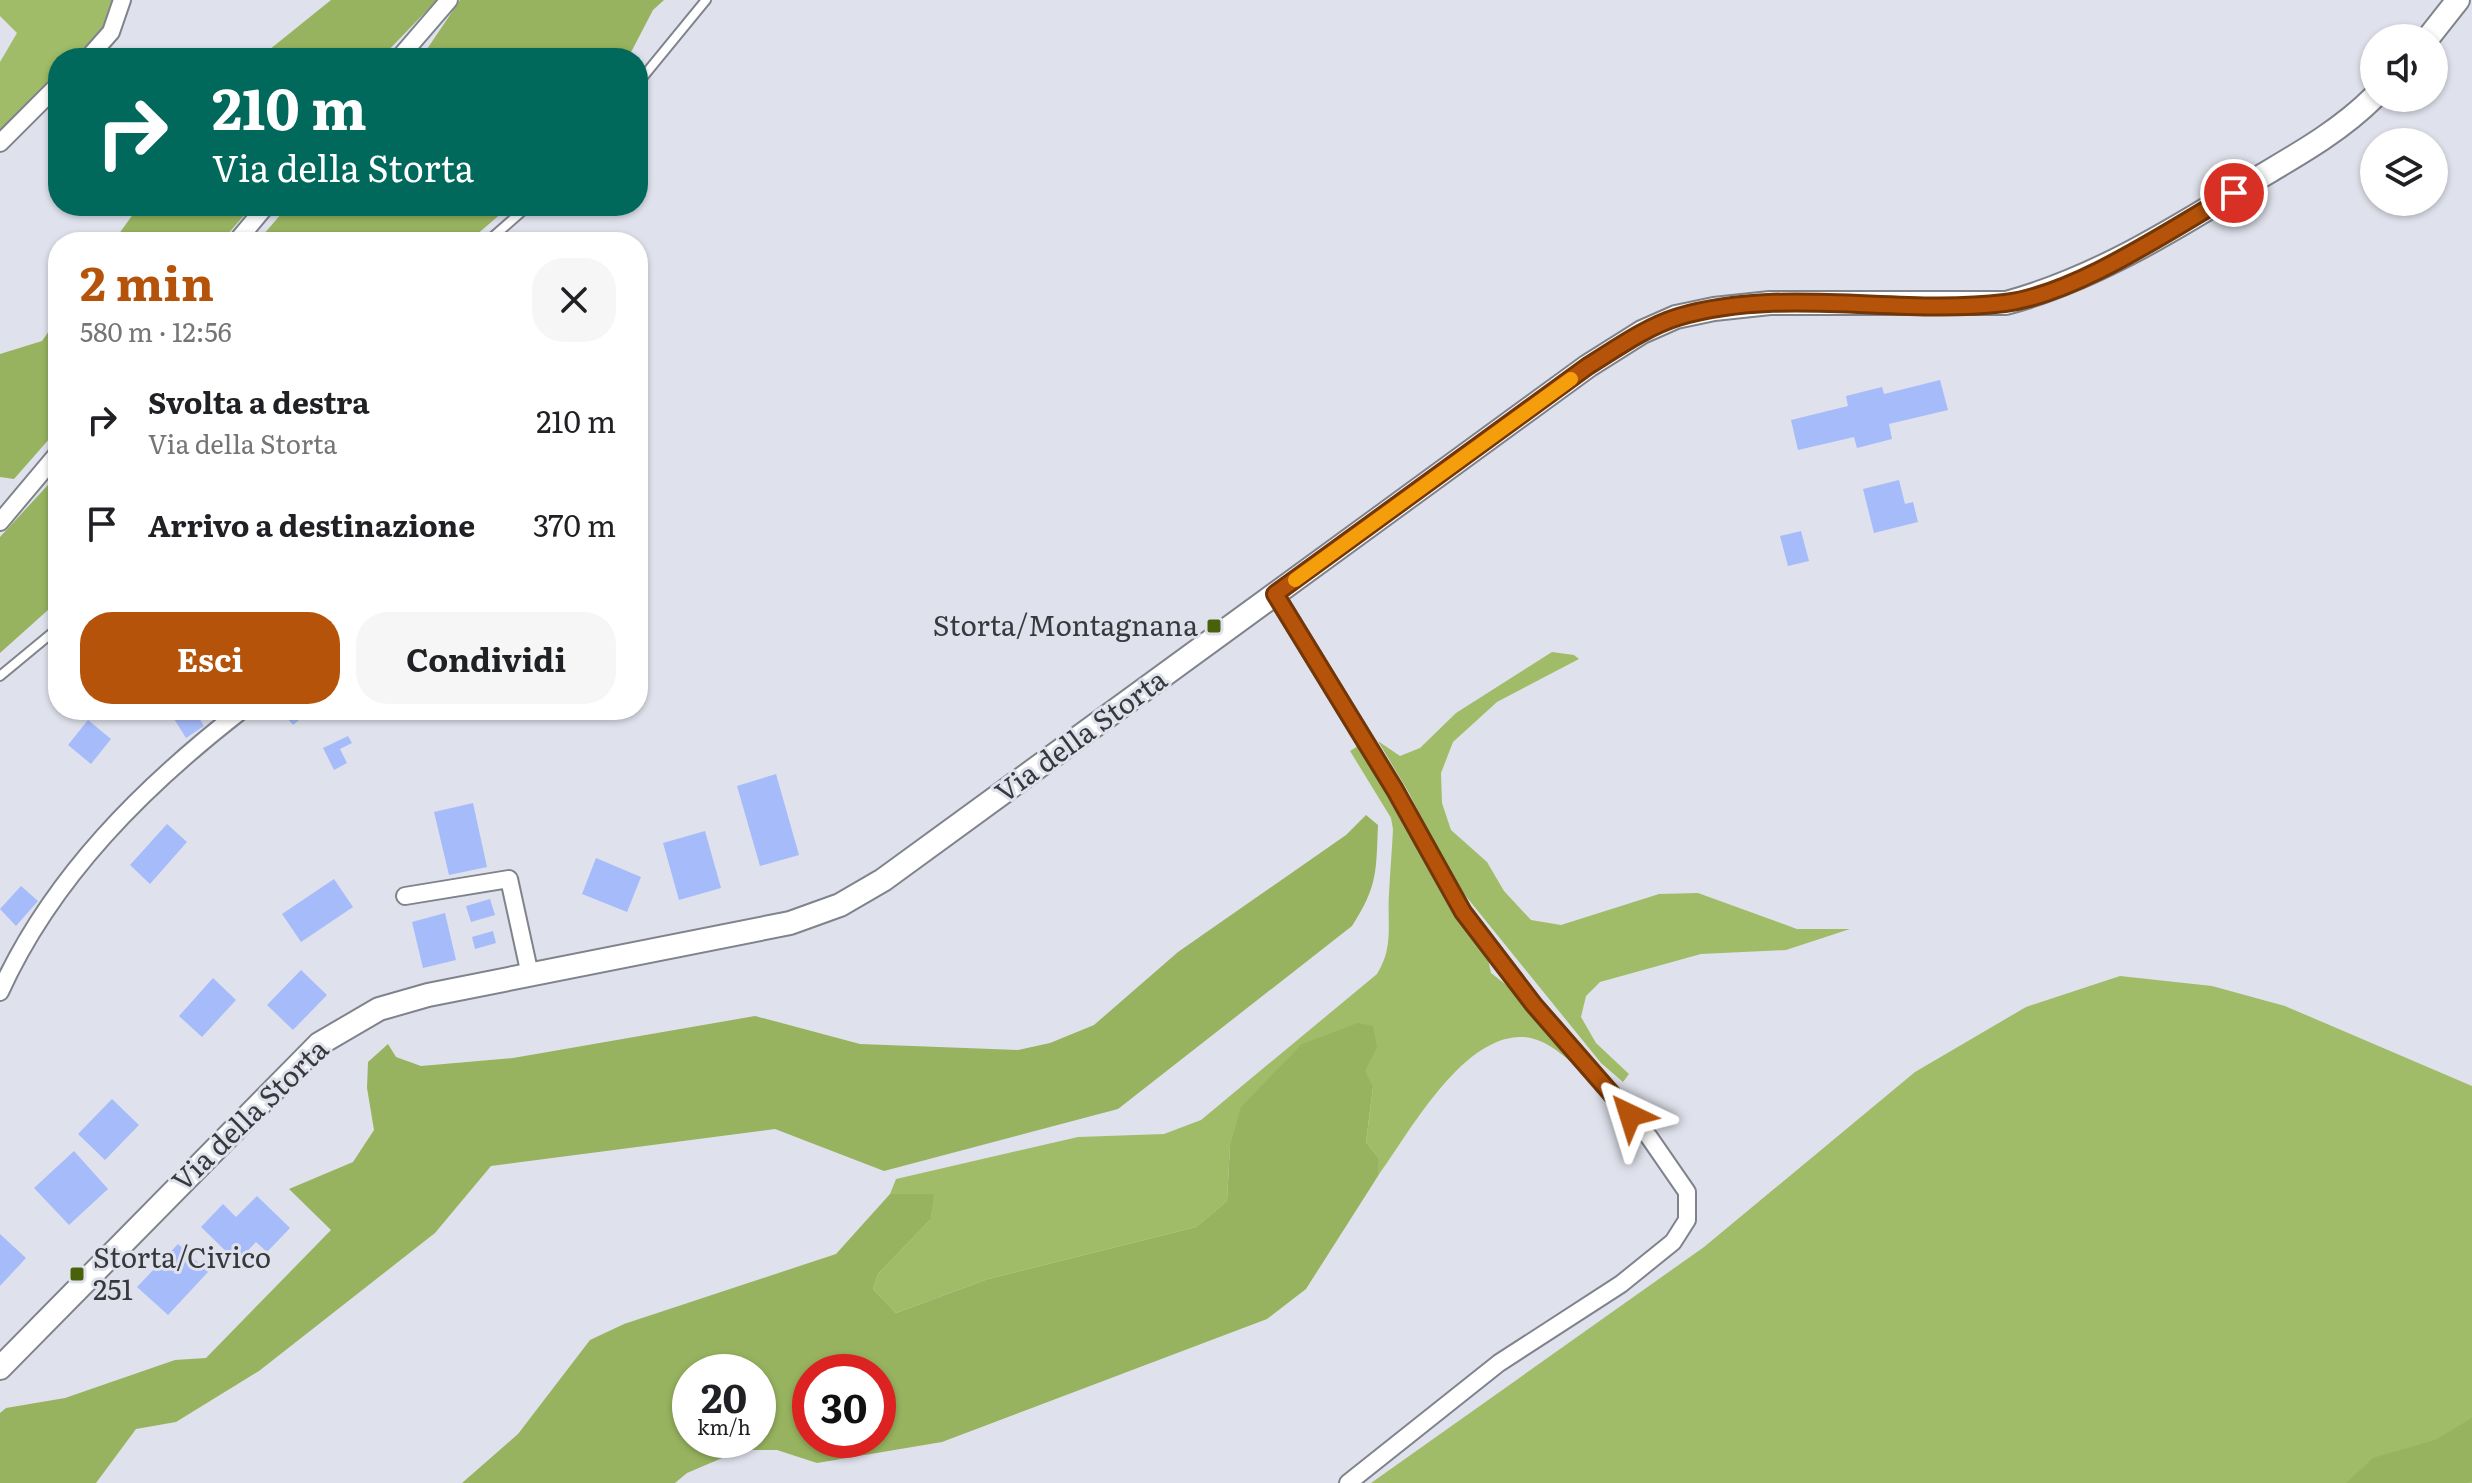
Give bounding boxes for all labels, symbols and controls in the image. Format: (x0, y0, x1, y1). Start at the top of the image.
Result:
map controls (2360, 24, 2448, 216)
button: sound (2360, 24, 2448, 112)
text: 210 m (212, 64, 367, 147)
icon: right (80, 80, 184, 184)
button: layers (2360, 128, 2448, 216)
text: Via della Storta (212, 140, 474, 193)
pin (2200, 159, 2268, 227)
icon: arrive (2212, 171, 2256, 215)
text: 2 min (80, 245, 214, 316)
button: close (532, 258, 616, 342)
text: 580 m · 12:56 (80, 311, 232, 350)
text: Svolta a destra (148, 379, 370, 423)
icon: right (80, 398, 124, 442)
text: 210 m (536, 398, 616, 442)
text: Via della Storta (148, 423, 337, 462)
icon: arrive (80, 502, 124, 546)
text: Arrivo a destinazione (148, 502, 475, 546)
text: 370 m (533, 502, 616, 546)
place label: Storta/Montagnana (933, 603, 1198, 645)
button: Esci (80, 612, 340, 704)
button: Condividi (356, 612, 616, 704)
marker: Storta/Montagnana (1205, 617, 1223, 635)
street label: Via della Storta (985, 657, 1175, 811)
street label: Via della Storta (161, 1028, 337, 1199)
position arrow (1588, 1073, 1672, 1157)
place label: Storta/Civico 251 (93, 1235, 271, 1309)
marker: Storta/Civico 251 (68, 1265, 86, 1283)
speed limit sign: 30 (792, 1354, 896, 1458)
text: 20 (701, 1366, 747, 1425)
text: km/h (697, 1411, 751, 1441)

